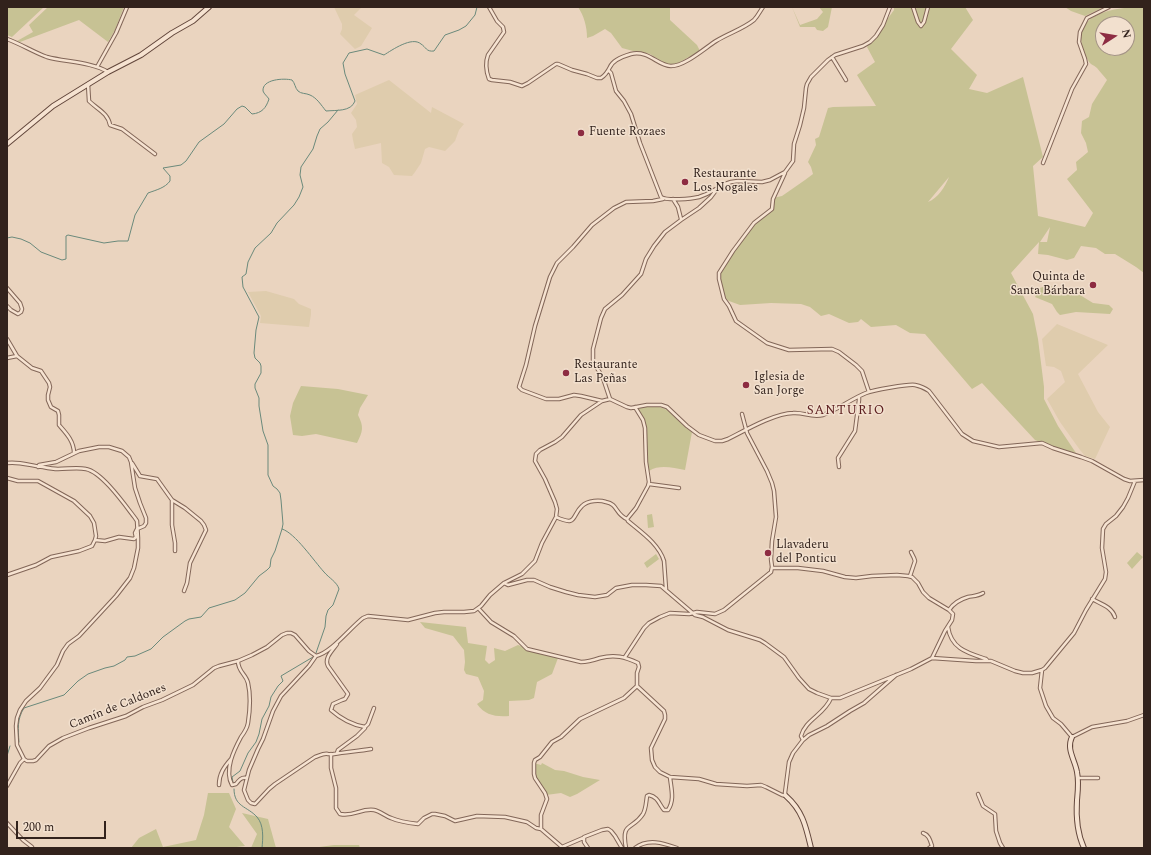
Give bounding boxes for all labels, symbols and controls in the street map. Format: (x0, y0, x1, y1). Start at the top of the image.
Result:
north arrow (1095, 16, 1135, 56)
text: N (1117, 27, 1135, 40)
place label: Fuente Rozaes (589, 126, 666, 140)
marker: Fuente Rozaes (576, 128, 586, 138)
place label: Restaurante Los Nogales (693, 168, 758, 196)
marker: Restaurante Los Nogales (680, 177, 690, 187)
place label: Quinta de Santa Bárbara (1010, 271, 1085, 299)
marker: Quinta de Santa Bárbara (1088, 280, 1098, 290)
place label: Restaurante Las Peñas (574, 359, 637, 387)
marker: Restaurante Las Peñas (561, 368, 571, 378)
place label: Iglesia de San Jorge (754, 371, 805, 399)
marker: Iglesia de San Jorge (741, 380, 751, 390)
district label: SANTURIO (807, 403, 885, 419)
place label: Llavaderu del Ponticu (776, 539, 836, 567)
marker: Llavaderu del Ponticu (763, 548, 773, 558)
street label: Camín de Caldones (67, 681, 169, 733)
scale bar (18, 813, 108, 839)
text: 200 m (23, 818, 54, 837)

